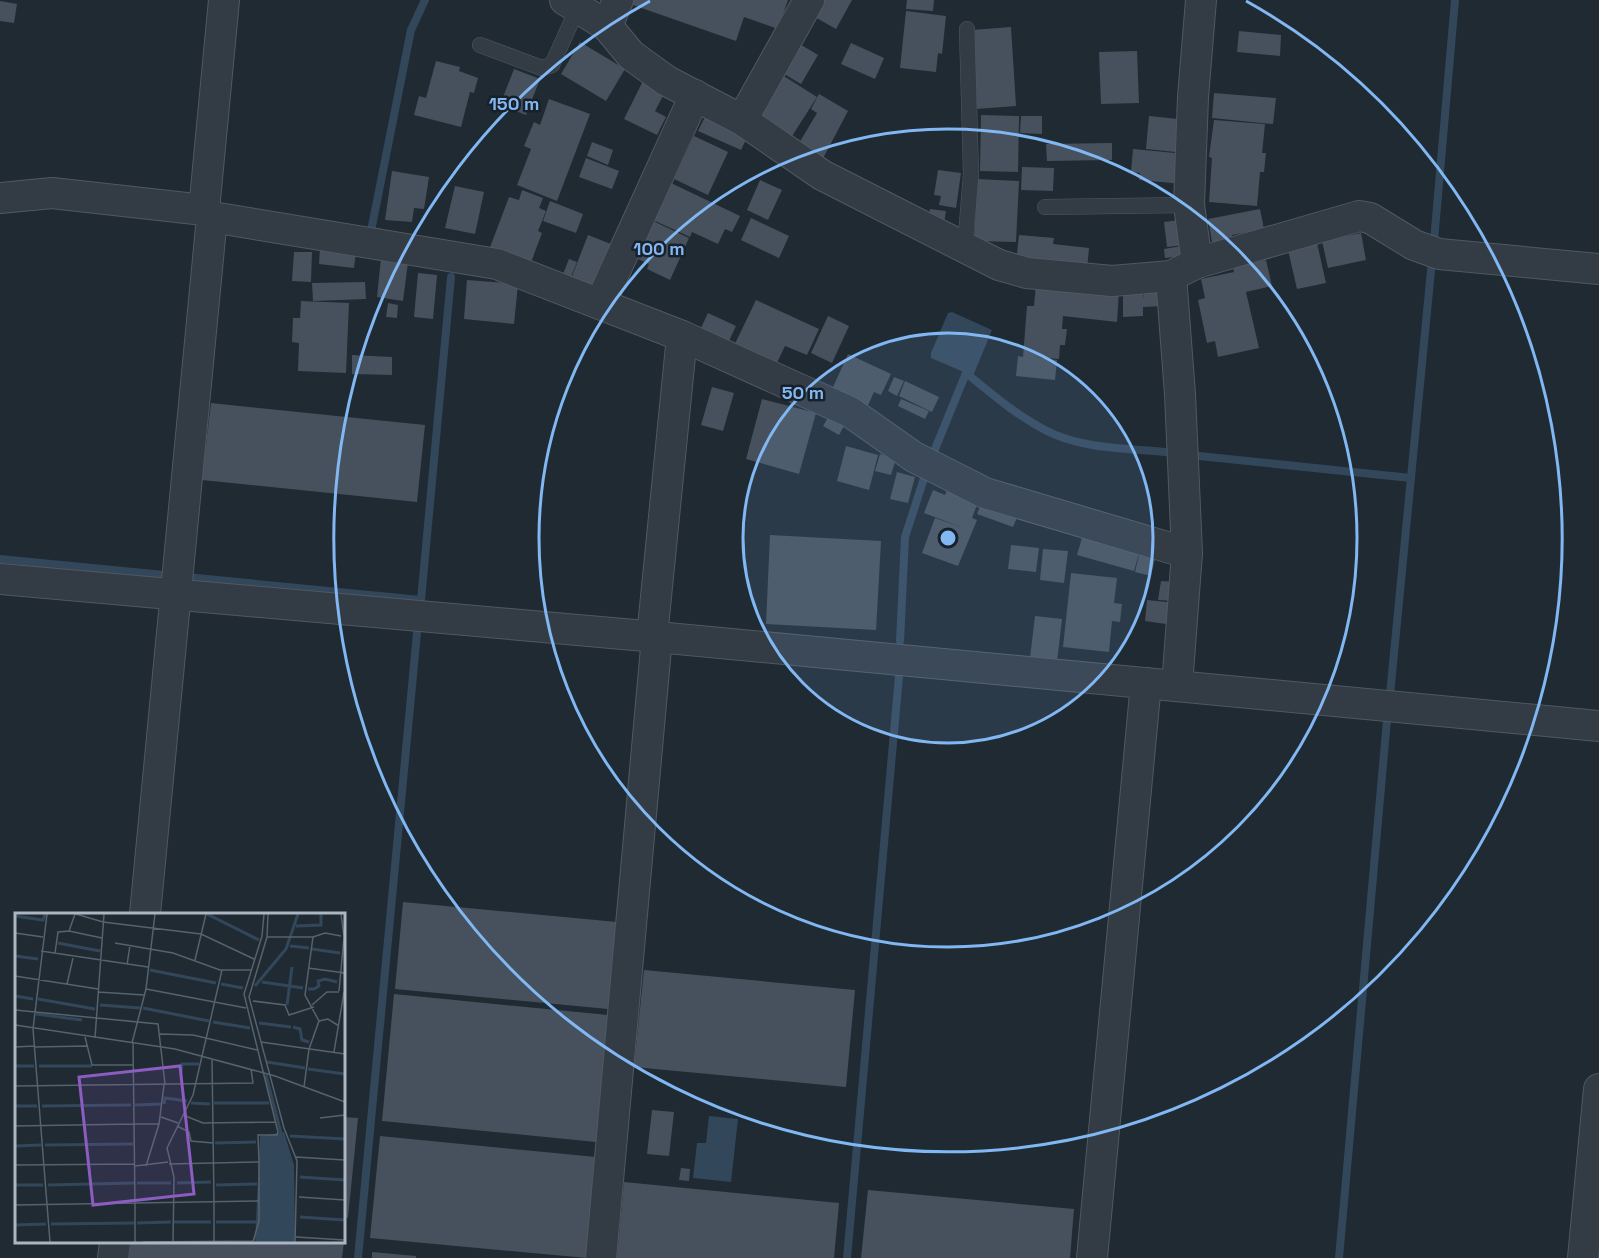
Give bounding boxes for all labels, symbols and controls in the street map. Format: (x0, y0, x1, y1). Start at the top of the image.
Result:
text: 150 m (489, 92, 539, 115)
text: 100 m (633, 237, 685, 260)
text: 50 m (782, 381, 824, 404)
centre of rings (938, 528, 958, 548)
inset map (15, 913, 345, 1243)

